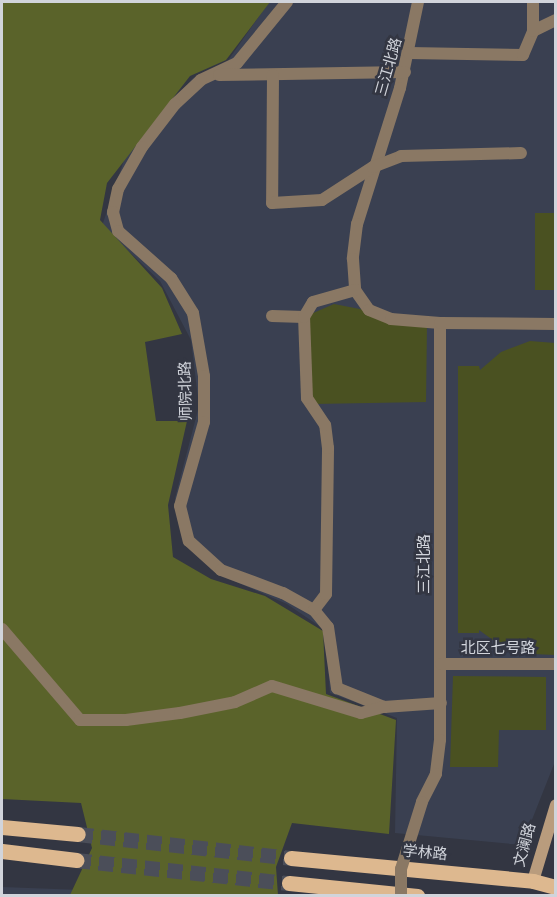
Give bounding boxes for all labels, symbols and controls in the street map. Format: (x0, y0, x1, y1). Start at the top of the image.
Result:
street label: 三江北路 (372, 36, 406, 98)
street label: 师院北路 (176, 361, 196, 421)
street label: 三江北路 (416, 534, 434, 594)
street label: 北区七号路 (461, 640, 535, 658)
street label: 文澜路 (510, 821, 540, 869)
street label: 学林路 (402, 842, 448, 864)

